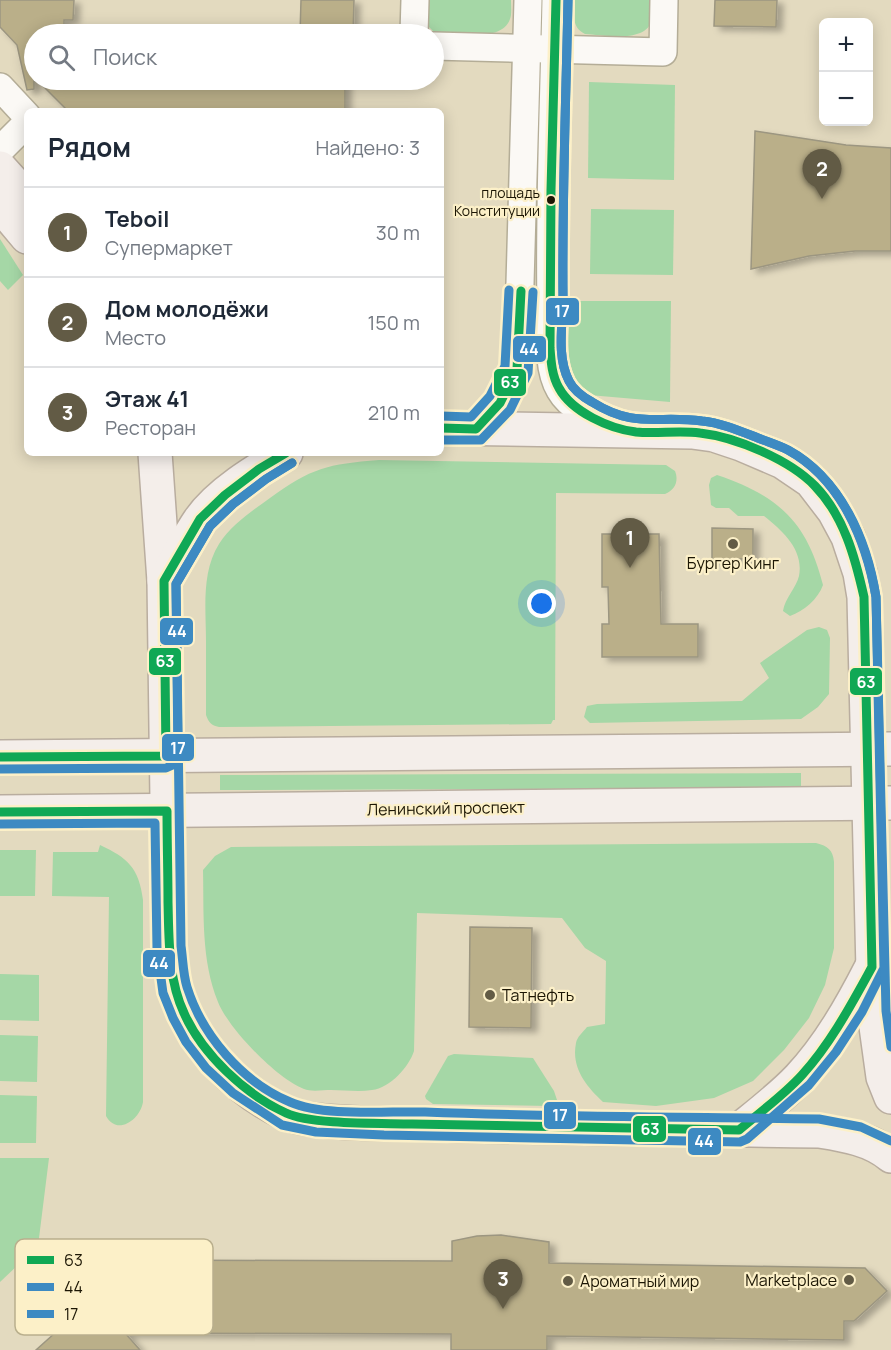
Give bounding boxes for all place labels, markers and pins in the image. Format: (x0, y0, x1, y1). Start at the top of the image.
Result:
pin: 2 (802, 150, 842, 199)
place label: площадь Конституции (454, 183, 540, 220)
marker: площадь Конституции (545, 194, 557, 206)
pin: 1 (610, 518, 650, 568)
marker: Бургер Кинг (726, 537, 740, 551)
place label: Бургер Кинг (687, 552, 780, 574)
place label: Татнефть (502, 984, 574, 1006)
marker: Татнефть (483, 988, 497, 1002)
pin: 3 (484, 1260, 522, 1309)
place label: Marketplace (745, 1269, 837, 1291)
place label: Ароматный мир (580, 1270, 699, 1292)
marker: Marketplace (842, 1273, 856, 1287)
marker: Ароматный мир (561, 1274, 575, 1288)

